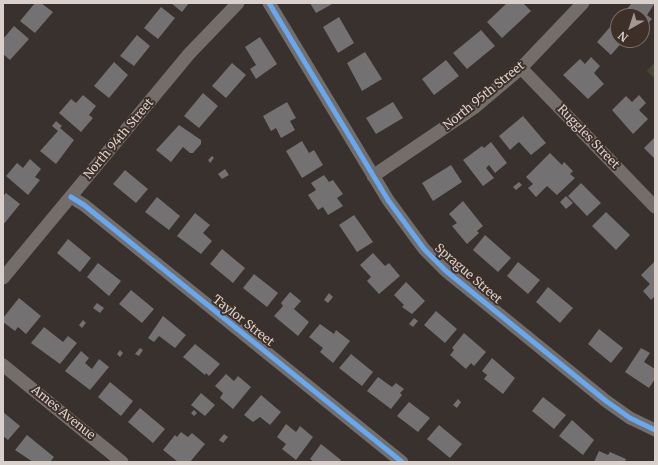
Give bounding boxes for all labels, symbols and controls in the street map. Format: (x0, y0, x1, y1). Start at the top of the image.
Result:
north arrow (610, 8, 650, 48)
text: N (615, 28, 631, 45)
street label: North 95th Street (441, 59, 527, 133)
street label: North 94th Street (81, 96, 157, 182)
street label: Ruggles Street (554, 102, 622, 172)
street label: Sprague Street (431, 241, 505, 307)
street label: Taylor Street (209, 292, 277, 350)
street label: Ames Avenue (28, 383, 98, 443)

